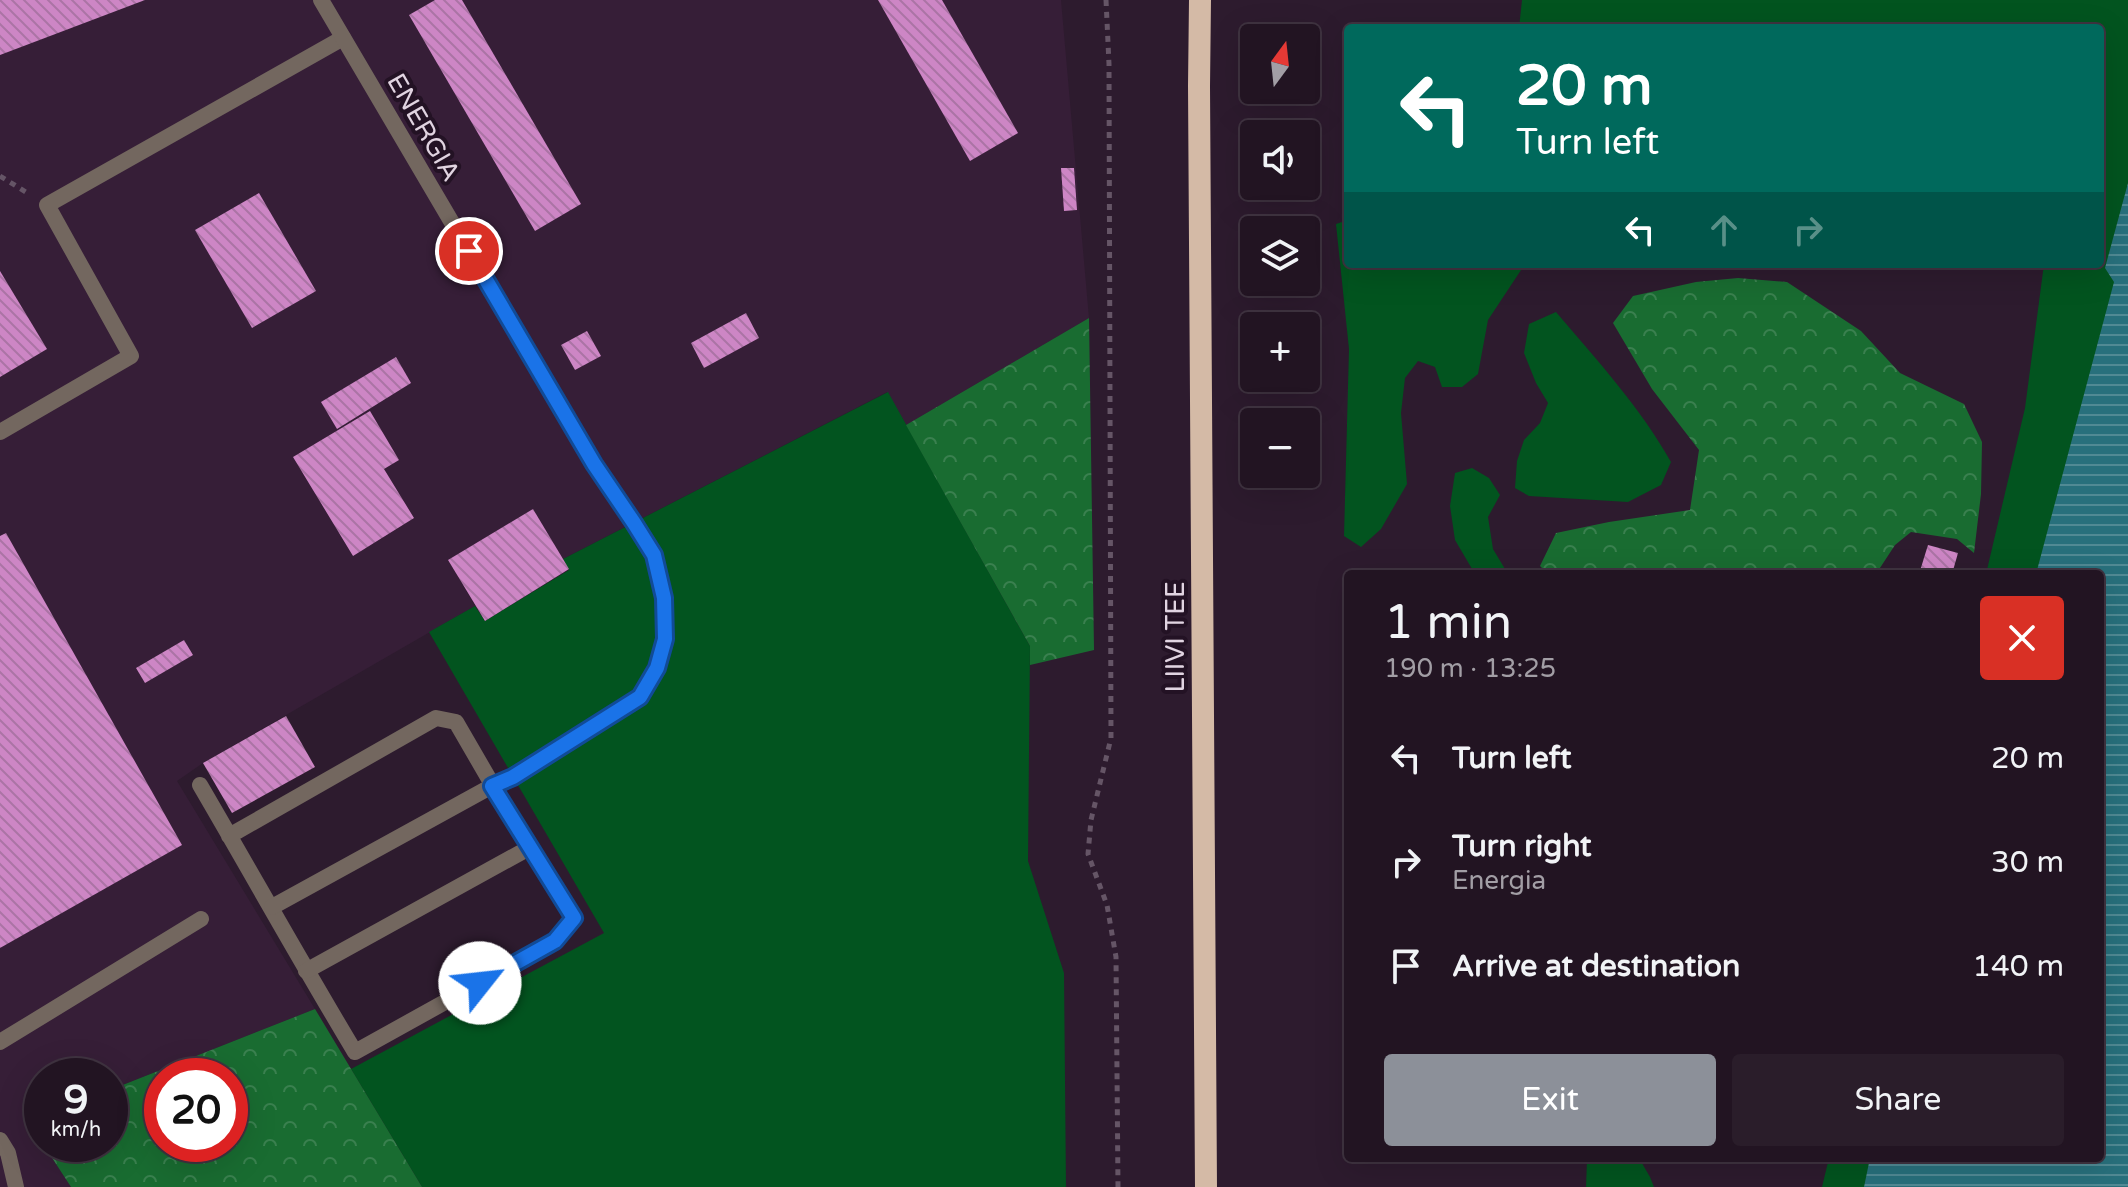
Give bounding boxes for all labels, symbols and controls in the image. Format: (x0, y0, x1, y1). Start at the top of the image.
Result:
north arrow (1240, 24, 1320, 104)
map controls (1240, 24, 1320, 488)
text: 20 m (1516, 53, 1652, 120)
icon: left (1384, 56, 1488, 160)
street label: ENERGIA (380, 68, 467, 187)
button: sound (1240, 120, 1320, 200)
text: Turn left (1516, 121, 1659, 164)
icon: left (1618, 208, 1662, 252)
icon: ahead (1702, 208, 1746, 252)
icon: right (1786, 208, 1830, 252)
button: layers (1240, 216, 1320, 296)
pin (435, 217, 503, 285)
icon: arrive (447, 229, 491, 273)
button: + (1240, 312, 1320, 392)
button: − (1240, 408, 1320, 488)
street label: LIIVI TEE (1160, 581, 1191, 693)
text: 1 min (1384, 594, 1512, 652)
button: close (1980, 596, 2064, 680)
text: 190 m · 13:25 (1384, 653, 1556, 684)
icon: left (1384, 736, 1428, 780)
text: Turn left (1452, 740, 1571, 777)
text: 20 m (1991, 740, 2064, 777)
text: Turn right (1452, 828, 1592, 865)
icon: right (1384, 840, 1428, 884)
text: 30 m (1991, 844, 2064, 881)
text: Energia (1452, 865, 1546, 896)
position arrow (438, 941, 522, 1025)
icon: arrive (1384, 944, 1428, 988)
text: Arrive at destination (1452, 948, 1740, 985)
text: 140 m (1972, 948, 2064, 985)
button: Exit (1384, 1054, 1716, 1146)
button: Share (1732, 1054, 2064, 1146)
speed limit sign: 20 (144, 1058, 248, 1162)
text: 9 (63, 1076, 89, 1124)
text: km/h (51, 1118, 101, 1142)

